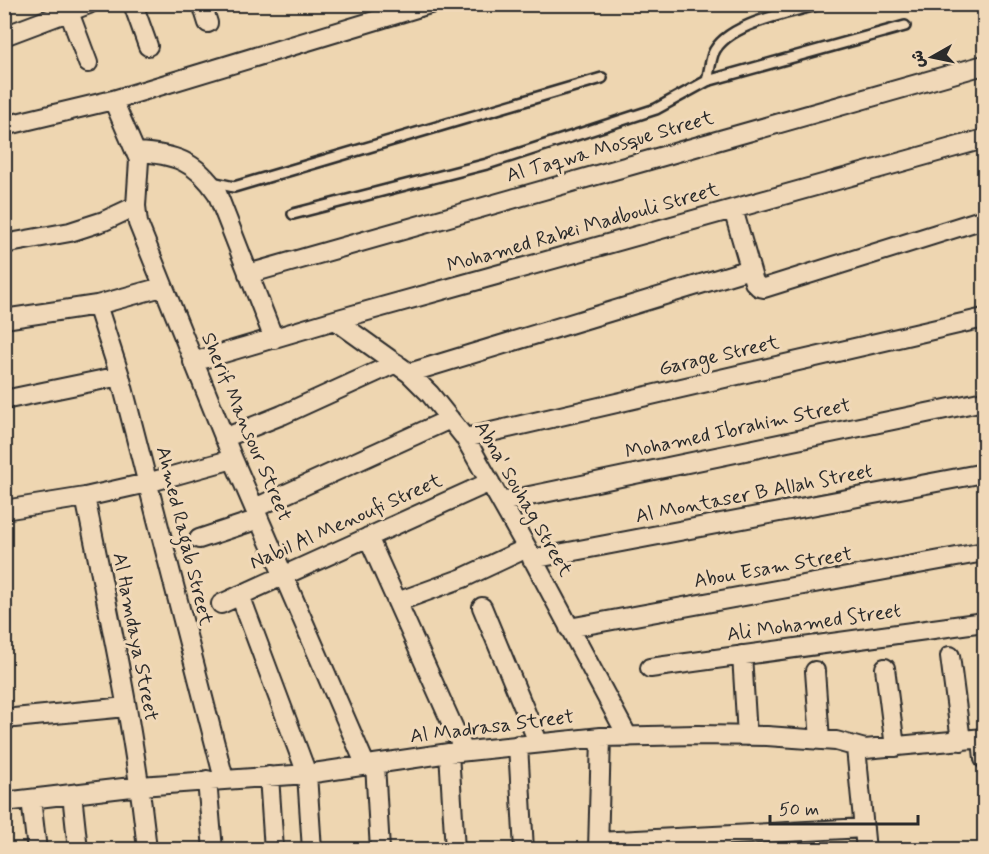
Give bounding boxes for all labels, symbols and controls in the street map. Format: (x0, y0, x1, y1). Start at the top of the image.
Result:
north arrow (902, 27, 962, 87)
text: ش (907, 49, 930, 69)
street label: Al Taqwa Mosque Street (503, 104, 717, 190)
street label: Mohamed Rabei Madbouli Street (444, 176, 722, 280)
street label: Sherif Mansour Street (194, 329, 298, 525)
street label: Garage Street (656, 329, 782, 384)
street label: Mohamed Ibrahim Street (623, 392, 853, 466)
street label: Abna' Souhag Street (467, 416, 579, 582)
street label: Ahmed Ragab Street (147, 444, 219, 629)
street label: Al Montaser B Allah Street (633, 458, 875, 530)
street label: Nabil Al Menoufi Street (245, 467, 447, 577)
street label: Abou Esam Street (692, 541, 854, 595)
street label: Al Hamdaya Street (105, 550, 165, 724)
street label: Ali Mohamed Street (725, 597, 903, 649)
street label: Al Madrasa Street (408, 704, 576, 750)
scale bar (770, 788, 918, 826)
text: 50 m (779, 798, 819, 822)

